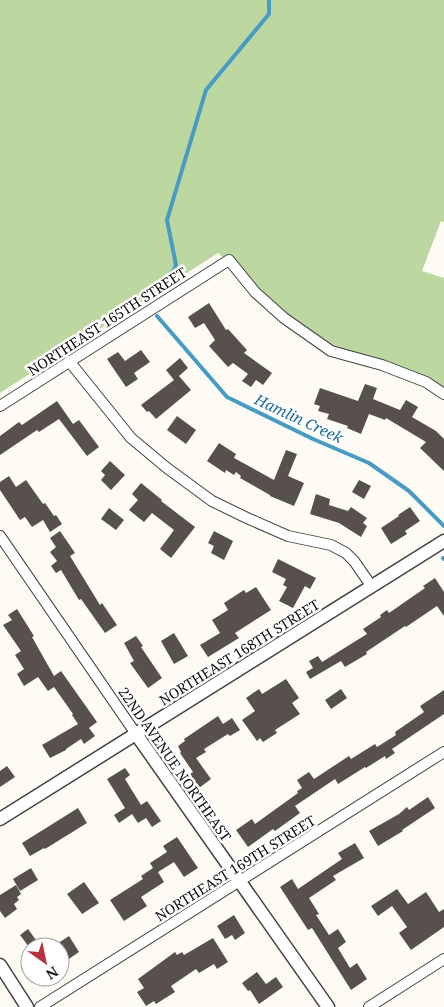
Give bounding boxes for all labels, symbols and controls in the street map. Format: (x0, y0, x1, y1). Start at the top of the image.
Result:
street label: NORTHEAST 165TH STREET (24, 262, 190, 380)
water label: Hamlin Creek (251, 388, 347, 447)
street label: NORTHEAST 168TH STREET (155, 595, 323, 709)
street label: 22ND AVENUE NORTHEAST (114, 683, 236, 845)
street label: NORTHEAST 169TH STREET (151, 811, 319, 925)
north arrow (20, 937, 70, 987)
text: N (43, 962, 62, 984)

